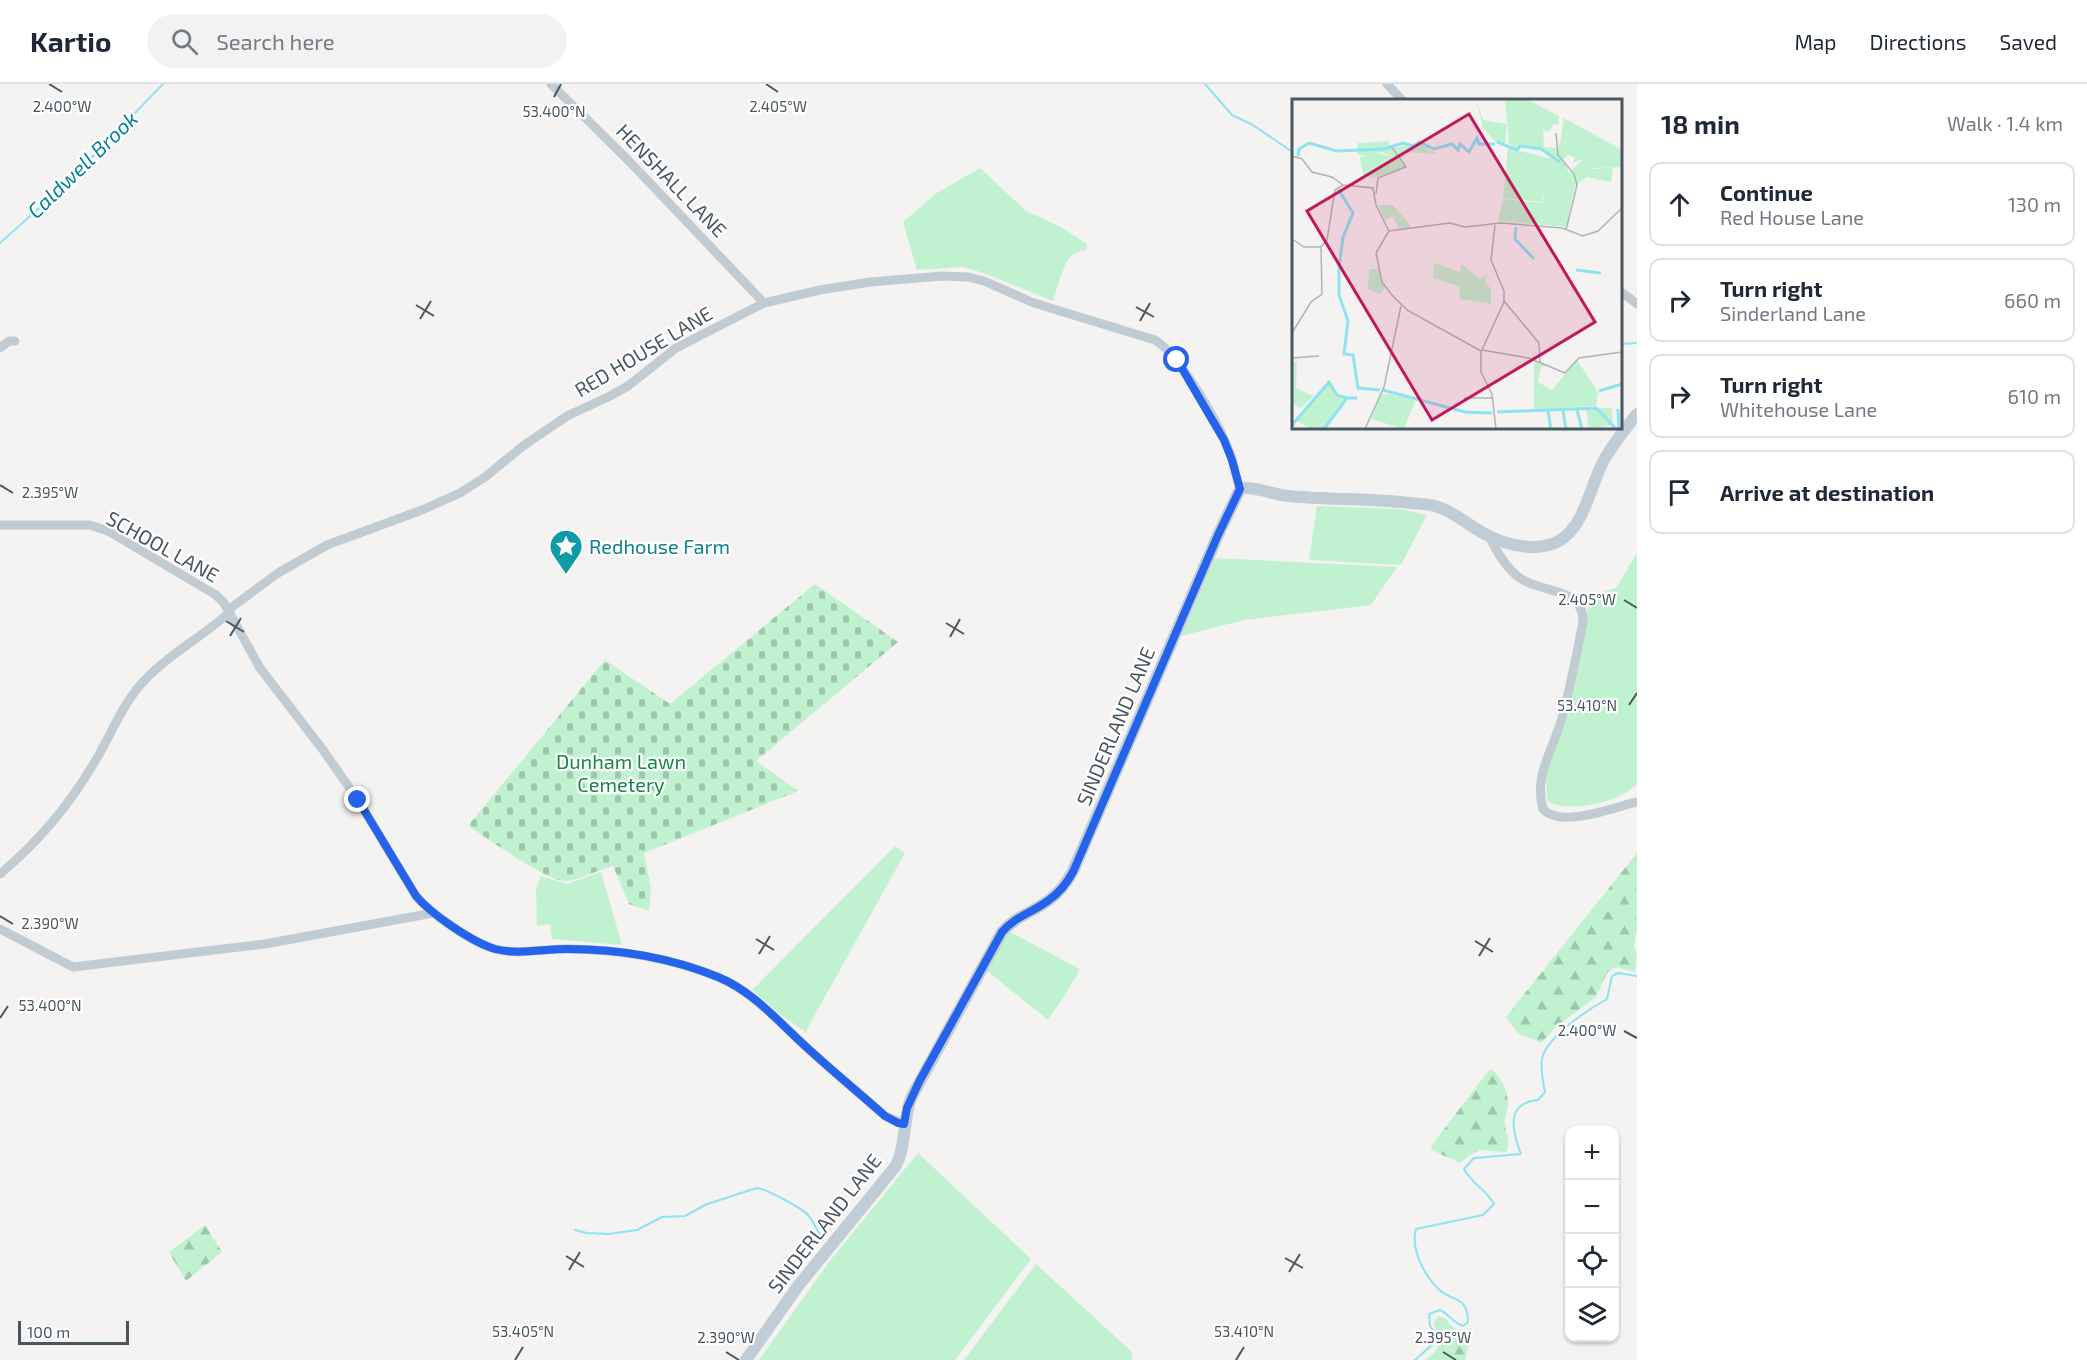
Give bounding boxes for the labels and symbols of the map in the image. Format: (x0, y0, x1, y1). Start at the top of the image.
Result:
text: 2.400°W (33, 97, 91, 115)
text: 2.405°W (749, 97, 807, 115)
inset map (1292, 99, 1622, 429)
text: 53.400°N (522, 102, 586, 120)
water label: Caldwell Brook (22, 105, 142, 223)
street label: HENSHALL LANE (612, 118, 732, 242)
street label: RED HOUSE LANE (570, 300, 716, 402)
route start (1163, 346, 1189, 372)
text: 2.395°W (22, 483, 78, 501)
street label: SCHOOL LANE (103, 505, 223, 587)
place icon: Redhouse Farm (548, 528, 584, 575)
place label: Redhouse Farm (589, 534, 730, 558)
text: 2.405°W (1558, 590, 1616, 608)
street label: SINDERLAND LANE (1071, 643, 1159, 809)
text: 53.410°N (1557, 696, 1617, 714)
park label: Dunham Lawn Cemetery (556, 749, 686, 796)
route end (344, 786, 370, 812)
text: 2.390°W (21, 914, 79, 932)
text: 53.400°N (18, 996, 82, 1014)
text: 2.400°W (1558, 1021, 1616, 1039)
street label: SINDERLAND LANE (762, 1149, 886, 1297)
scale bar (18, 1318, 129, 1346)
text: 53.405°N (492, 1322, 554, 1340)
text: 53.410°N (1214, 1322, 1274, 1340)
text: 2.390°W (697, 1328, 755, 1346)
text: 2.395°W (1415, 1328, 1471, 1346)

